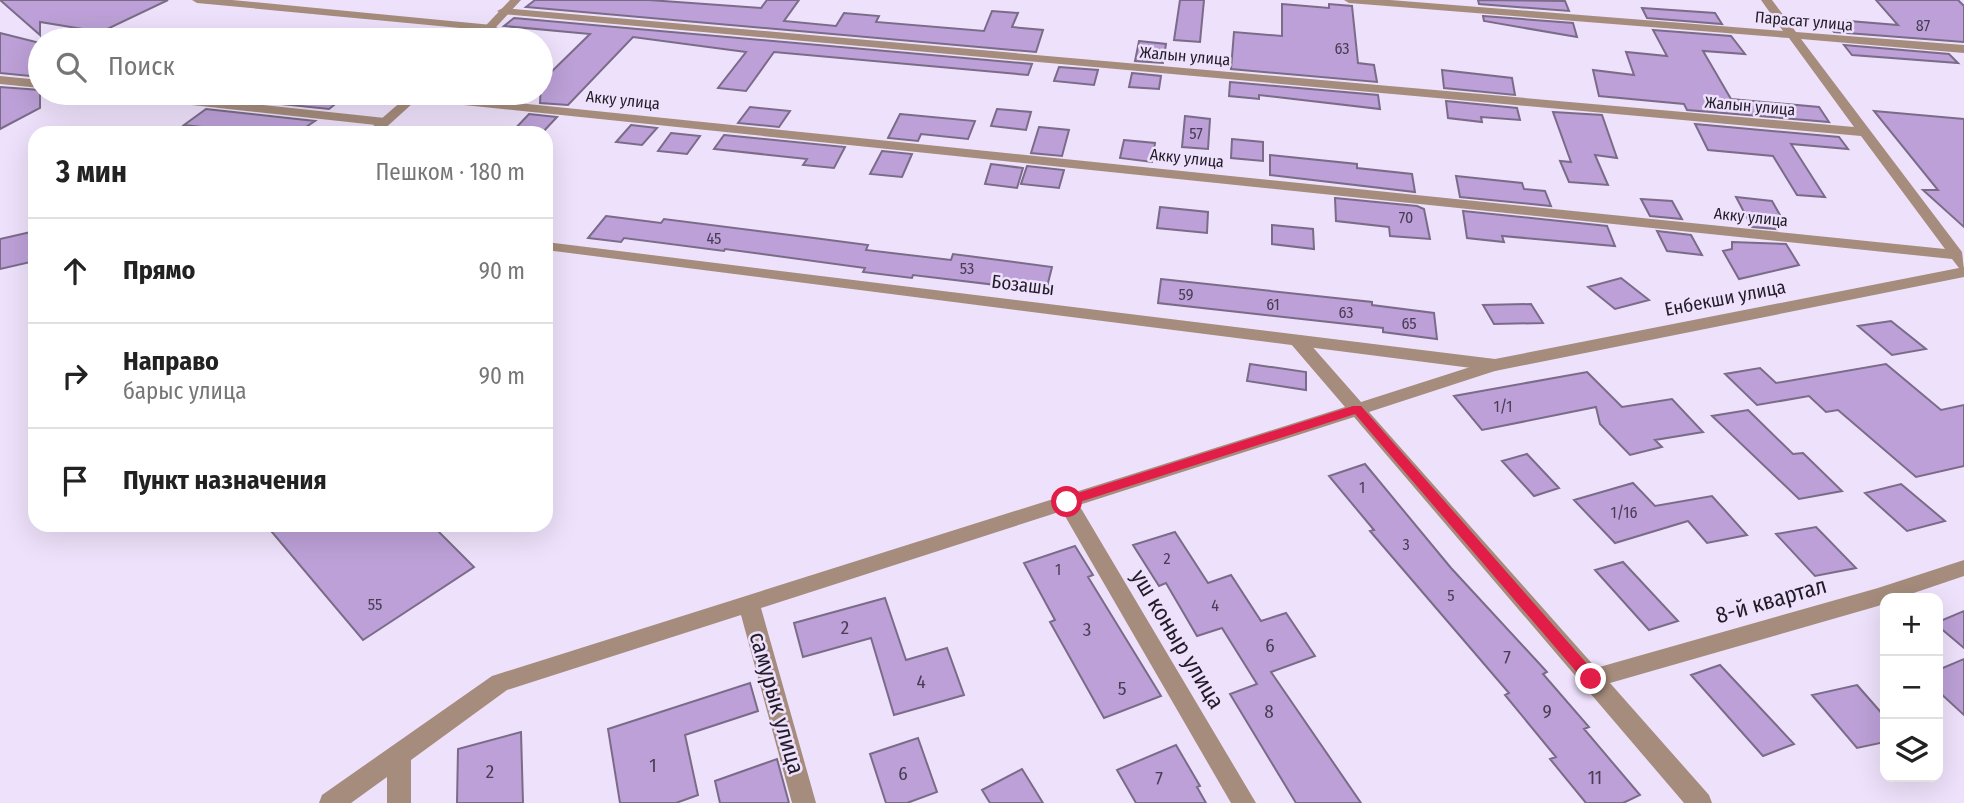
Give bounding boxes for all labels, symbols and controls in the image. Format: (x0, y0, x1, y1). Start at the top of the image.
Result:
street label: Парасат улица (1754, 7, 1854, 35)
house number: 87 (1916, 16, 1931, 35)
search box (28, 28, 553, 105)
house number: 63 (1334, 39, 1350, 58)
street label: Жалын улица (1139, 43, 1231, 69)
icon: search (52, 48, 90, 86)
text: Поиск (108, 51, 175, 82)
street label: Акку улица (585, 87, 661, 113)
street label: Жалын улица (1704, 93, 1796, 119)
house number: 57 (1189, 124, 1203, 143)
street label: Акку улица (1149, 145, 1225, 171)
text: 3 мин (56, 154, 127, 190)
text: Пешком · 180 m (375, 158, 525, 186)
street label: Акку улица (1713, 204, 1789, 230)
house number: 70 (1399, 208, 1413, 227)
house number: 45 (707, 229, 721, 248)
icon: ahead (56, 252, 94, 290)
text: Прямо (123, 255, 195, 286)
text: 90 m (479, 257, 525, 285)
house number: 53 (960, 259, 974, 278)
street label: Бозашы (990, 270, 1056, 300)
street label: Енбекши улица (1663, 275, 1787, 321)
house number: 59 (1179, 285, 1194, 304)
house number: 61 (1266, 295, 1280, 314)
house number: 63 (1338, 303, 1354, 322)
house number: 65 (1401, 314, 1417, 333)
text: Направо (123, 346, 219, 377)
icon: right (56, 357, 94, 395)
text: 90 m (479, 362, 525, 390)
text: барыс улица (123, 377, 246, 405)
house number: 1/1 (1493, 397, 1513, 416)
icon: arrive (56, 462, 94, 500)
text: Пункт назначения (123, 465, 327, 496)
house number: 1 (1359, 478, 1365, 497)
route start (1051, 486, 1082, 517)
house number: 1/16 (1611, 503, 1638, 522)
house number: 3 (1402, 535, 1410, 554)
house number: 2 (1163, 549, 1171, 568)
house number: 1 (1055, 560, 1061, 579)
street label: уш коныр улица (1125, 564, 1231, 714)
street label: 8-й квартал (1712, 571, 1830, 629)
house number: 5 (1447, 586, 1455, 605)
map controls (1880, 593, 1943, 782)
button: + (1880, 593, 1943, 656)
house number: 55 (368, 595, 382, 614)
house number: 4 (1211, 596, 1219, 615)
house number: 2 (841, 616, 849, 639)
house number: 3 (1083, 618, 1091, 641)
street label: самурык улица (743, 629, 811, 777)
house number: 6 (1265, 634, 1275, 657)
house number: 7 (1503, 646, 1511, 669)
button: − (1880, 656, 1943, 719)
route end (1575, 663, 1606, 694)
house number: 4 (916, 670, 926, 693)
house number: 5 (1118, 677, 1126, 700)
house number: 8 (1264, 700, 1274, 723)
house number: 9 (1542, 700, 1552, 723)
button: layers (1880, 719, 1943, 782)
house number: 1 (649, 754, 657, 777)
house number: 2 (486, 760, 494, 783)
house number: 6 (898, 762, 908, 785)
house number: 11 (1588, 766, 1602, 789)
house number: 7 (1155, 767, 1163, 790)

